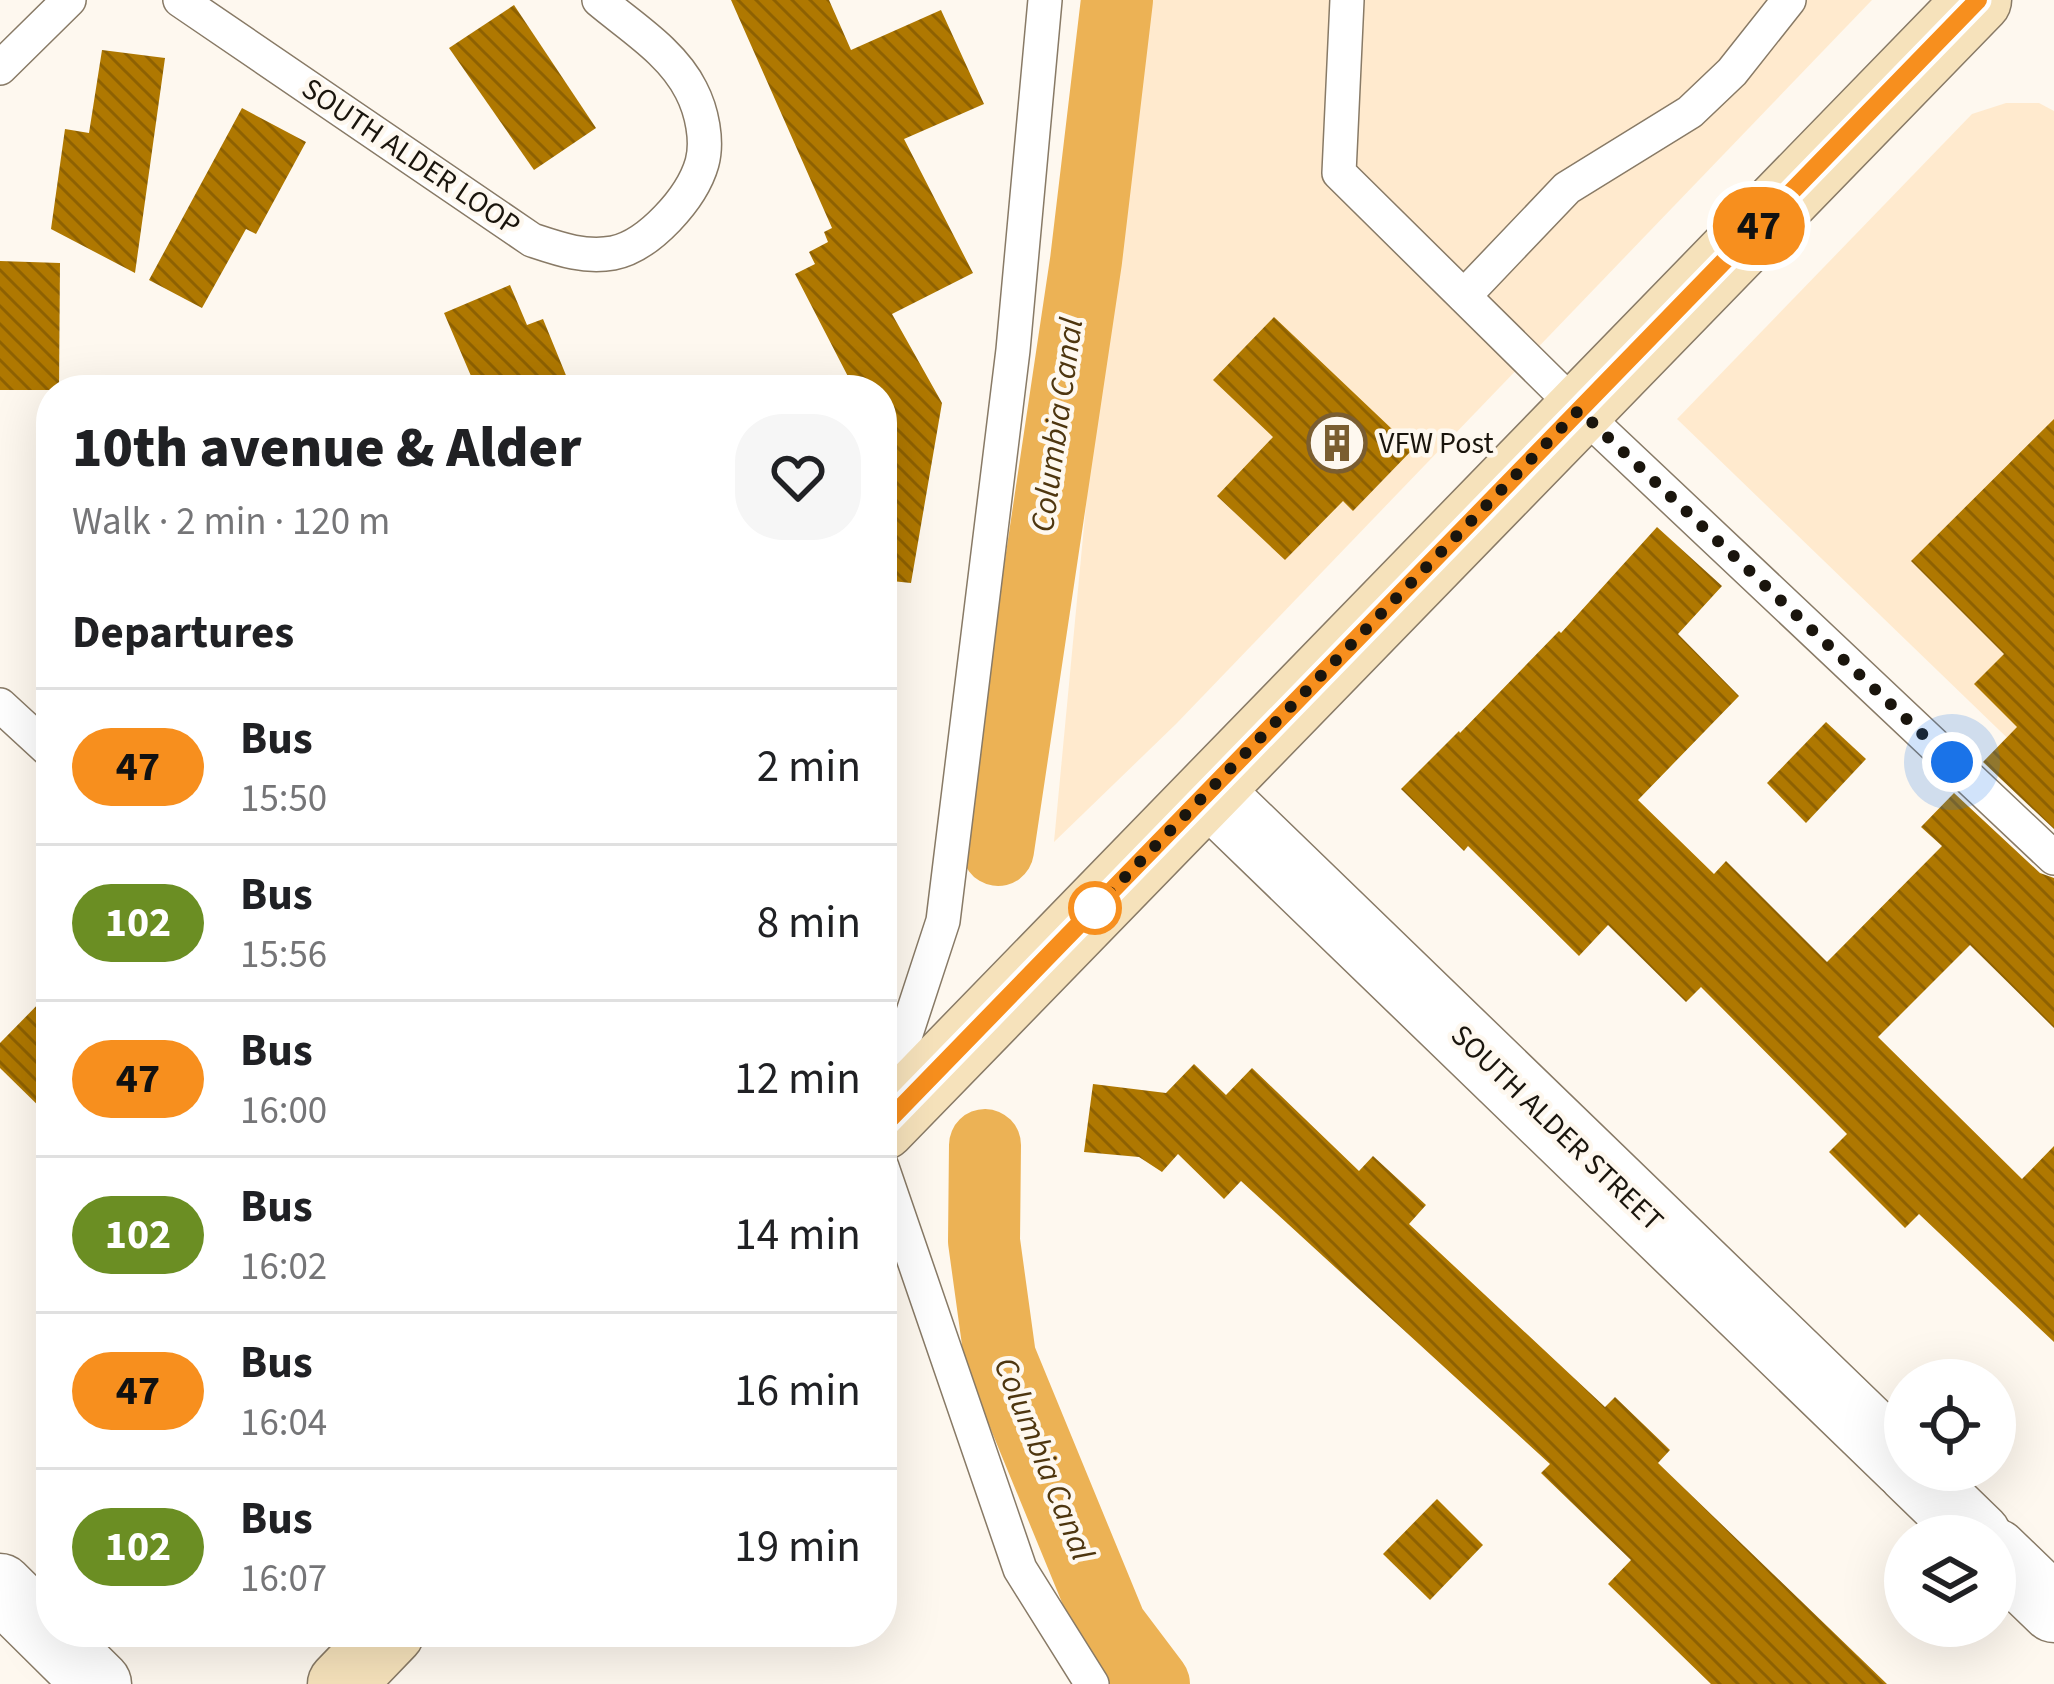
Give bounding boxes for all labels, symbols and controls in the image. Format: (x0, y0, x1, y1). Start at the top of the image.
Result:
street label: SOUTH ALDER LOOP (293, 68, 529, 246)
line badge: 47 (1705, 187, 1813, 265)
text: 47 (1737, 196, 1781, 256)
water label: Columbia Canal (1019, 314, 1095, 535)
text: 10th avenue & Alder (72, 408, 582, 489)
building icon: VFW Post (1306, 412, 1368, 474)
button: heart (735, 414, 861, 540)
place label: VFW Post (1379, 422, 1494, 465)
text: Walk · 2 min · 120 m (72, 494, 390, 550)
text: Departures (72, 601, 294, 665)
text: Bus (240, 707, 313, 771)
your location (1922, 732, 1982, 792)
text: 2 min (757, 735, 861, 799)
text: 47 (116, 737, 160, 797)
text: 15:50 (240, 771, 327, 827)
text: Bus (240, 863, 313, 927)
unlabelled marker (1070, 883, 1120, 933)
text: 8 min (757, 891, 861, 955)
text: 102 (105, 893, 171, 953)
text: 15:56 (240, 927, 327, 983)
street label: SOUTH ALDER STREET (1441, 1015, 1673, 1241)
text: Bus (240, 1019, 313, 1083)
text: 12 min (734, 1047, 861, 1111)
text: 47 (116, 1049, 160, 1109)
text: 16:00 (240, 1083, 327, 1139)
text: Bus (240, 1175, 313, 1239)
text: 14 min (734, 1203, 861, 1267)
text: 102 (105, 1205, 171, 1265)
text: 16:02 (240, 1239, 327, 1295)
text: Bus (240, 1331, 313, 1395)
water label: Columbia Canal (982, 1350, 1106, 1569)
text: 16 min (734, 1359, 861, 1423)
map controls (1884, 1359, 2016, 1647)
button: locate (1884, 1359, 2016, 1491)
text: 47 (116, 1361, 160, 1421)
text: 16:04 (240, 1395, 327, 1451)
text: Bus (240, 1487, 313, 1551)
text: 19 min (734, 1515, 861, 1579)
button: layers (1884, 1515, 2016, 1647)
text: 102 (105, 1517, 171, 1577)
text: 16:07 (240, 1551, 327, 1607)

